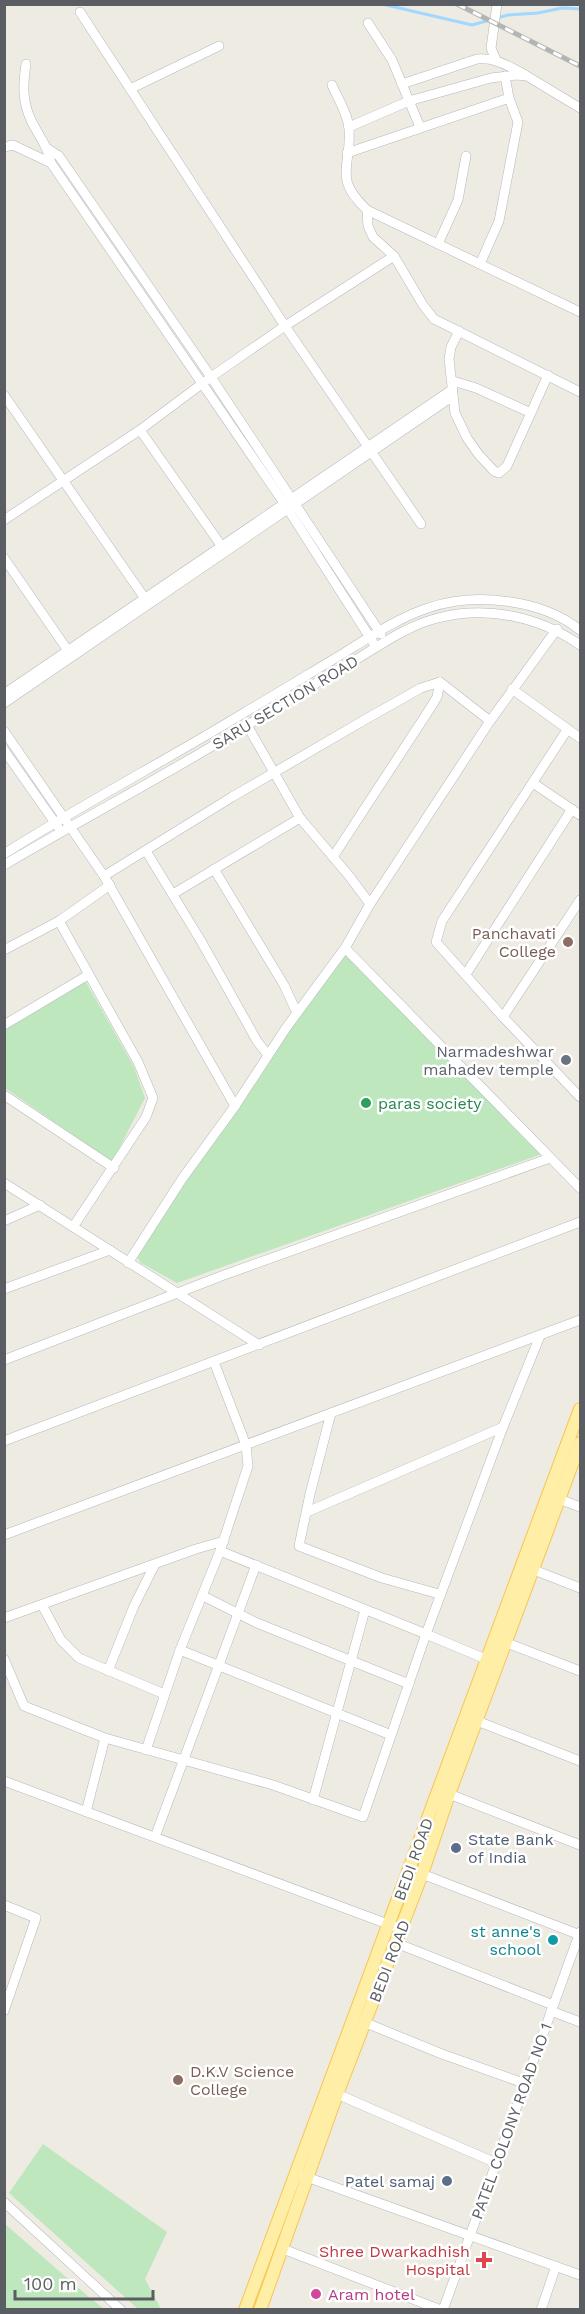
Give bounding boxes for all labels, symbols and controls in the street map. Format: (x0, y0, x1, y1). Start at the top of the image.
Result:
street label: SARU SECTION ROAD (209, 651, 362, 754)
place label: Panchavati College (472, 924, 556, 961)
marker: Panchavati College (561, 935, 575, 949)
place label: Narmadeshwar mahadev temple (423, 1042, 554, 1079)
marker: Narmadeshwar mahadev temple (559, 1053, 573, 1067)
place label: paras society (378, 1094, 482, 1113)
marker: paras society (359, 1096, 373, 1110)
street label: BEDI ROAD (390, 1815, 437, 1903)
place label: State Bank of India (468, 1830, 554, 1867)
marker: State Bank of India (449, 1841, 463, 1855)
street label: BEDI ROAD (365, 1917, 414, 2005)
place label: st anne's school (471, 1922, 541, 1959)
marker: st anne's school (546, 1933, 560, 1947)
street label: PATEL COLONY ROAD NO 1 (467, 2021, 556, 2222)
place label: D.K.V Science College (190, 2062, 294, 2099)
marker: D.K.V Science College (171, 2073, 185, 2087)
place label: Patel samaj (345, 2172, 435, 2191)
marker: Patel samaj (440, 2174, 454, 2188)
place label: Shree Dwarkadhish Hospital (319, 2242, 470, 2279)
marker: Shree Dwarkadhish Hospital (475, 2251, 493, 2269)
scale bar (15, 2263, 153, 2301)
text: 100 m (24, 2273, 77, 2294)
place label: Aram hotel (328, 2285, 415, 2304)
marker: Aram hotel (309, 2287, 323, 2301)

